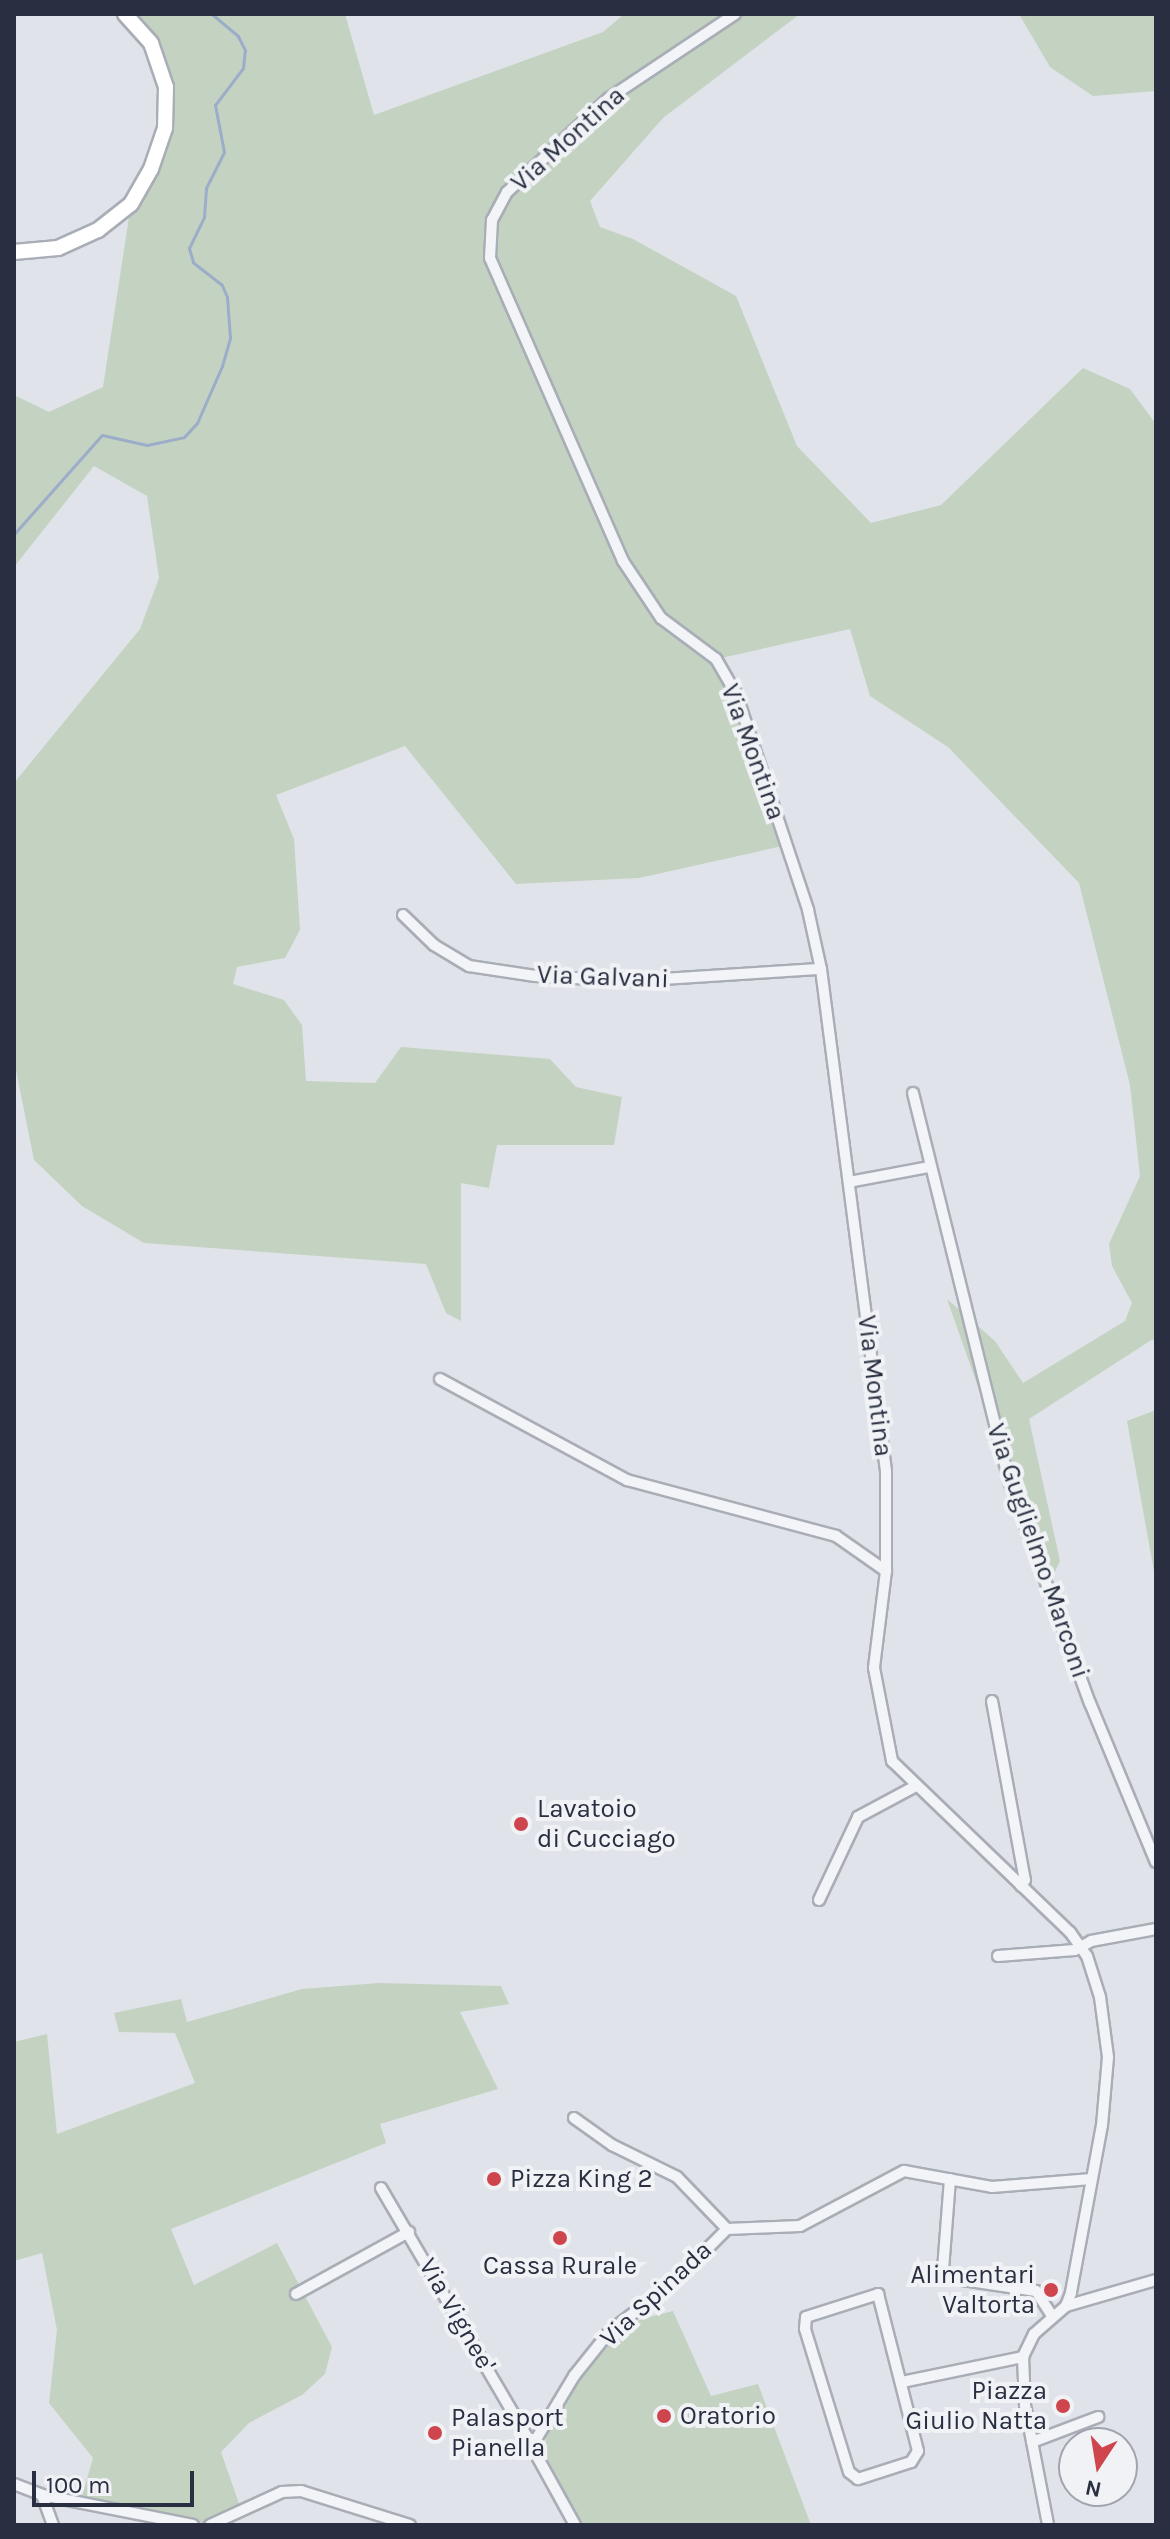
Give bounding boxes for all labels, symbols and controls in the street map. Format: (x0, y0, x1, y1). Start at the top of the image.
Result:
street label: Via Montina (505, 80, 631, 198)
street label: Via Montina (714, 680, 792, 824)
street label: Via Galvani (536, 959, 670, 995)
street label: Via Montina (851, 1313, 899, 1459)
street label: Via Guglielmo Marconi (980, 1420, 1096, 1682)
place label: Lavatoio di Cucciago (537, 1793, 676, 1854)
marker: Lavatoio di Cucciago (512, 1815, 530, 1833)
place label: Pizza King 2 (510, 2163, 652, 2195)
marker: Pizza King 2 (485, 2170, 503, 2188)
marker: Cassa Rurale (551, 2229, 569, 2247)
street label: Via Spinada (594, 2234, 718, 2354)
place label: Cassa Rurale (483, 2250, 637, 2282)
street label: Via Vignee' (412, 2253, 502, 2377)
place label: Alimentari Valtorta (910, 2259, 1035, 2320)
marker: Alimentari Valtorta (1042, 2281, 1060, 2299)
place label: Piazza Giulio Natta (905, 2375, 1047, 2436)
marker: Piazza Giulio Natta (1054, 2397, 1072, 2415)
place label: Oratorio (680, 2400, 776, 2432)
place label: Palasport Pianella (451, 2402, 564, 2464)
marker: Oratorio (655, 2407, 673, 2425)
marker: Palasport Pianella (426, 2424, 444, 2442)
north arrow (1058, 2427, 1138, 2507)
scale bar (36, 2455, 198, 2505)
text: 100 m (46, 2471, 111, 2499)
text: N (1083, 2474, 1104, 2503)

